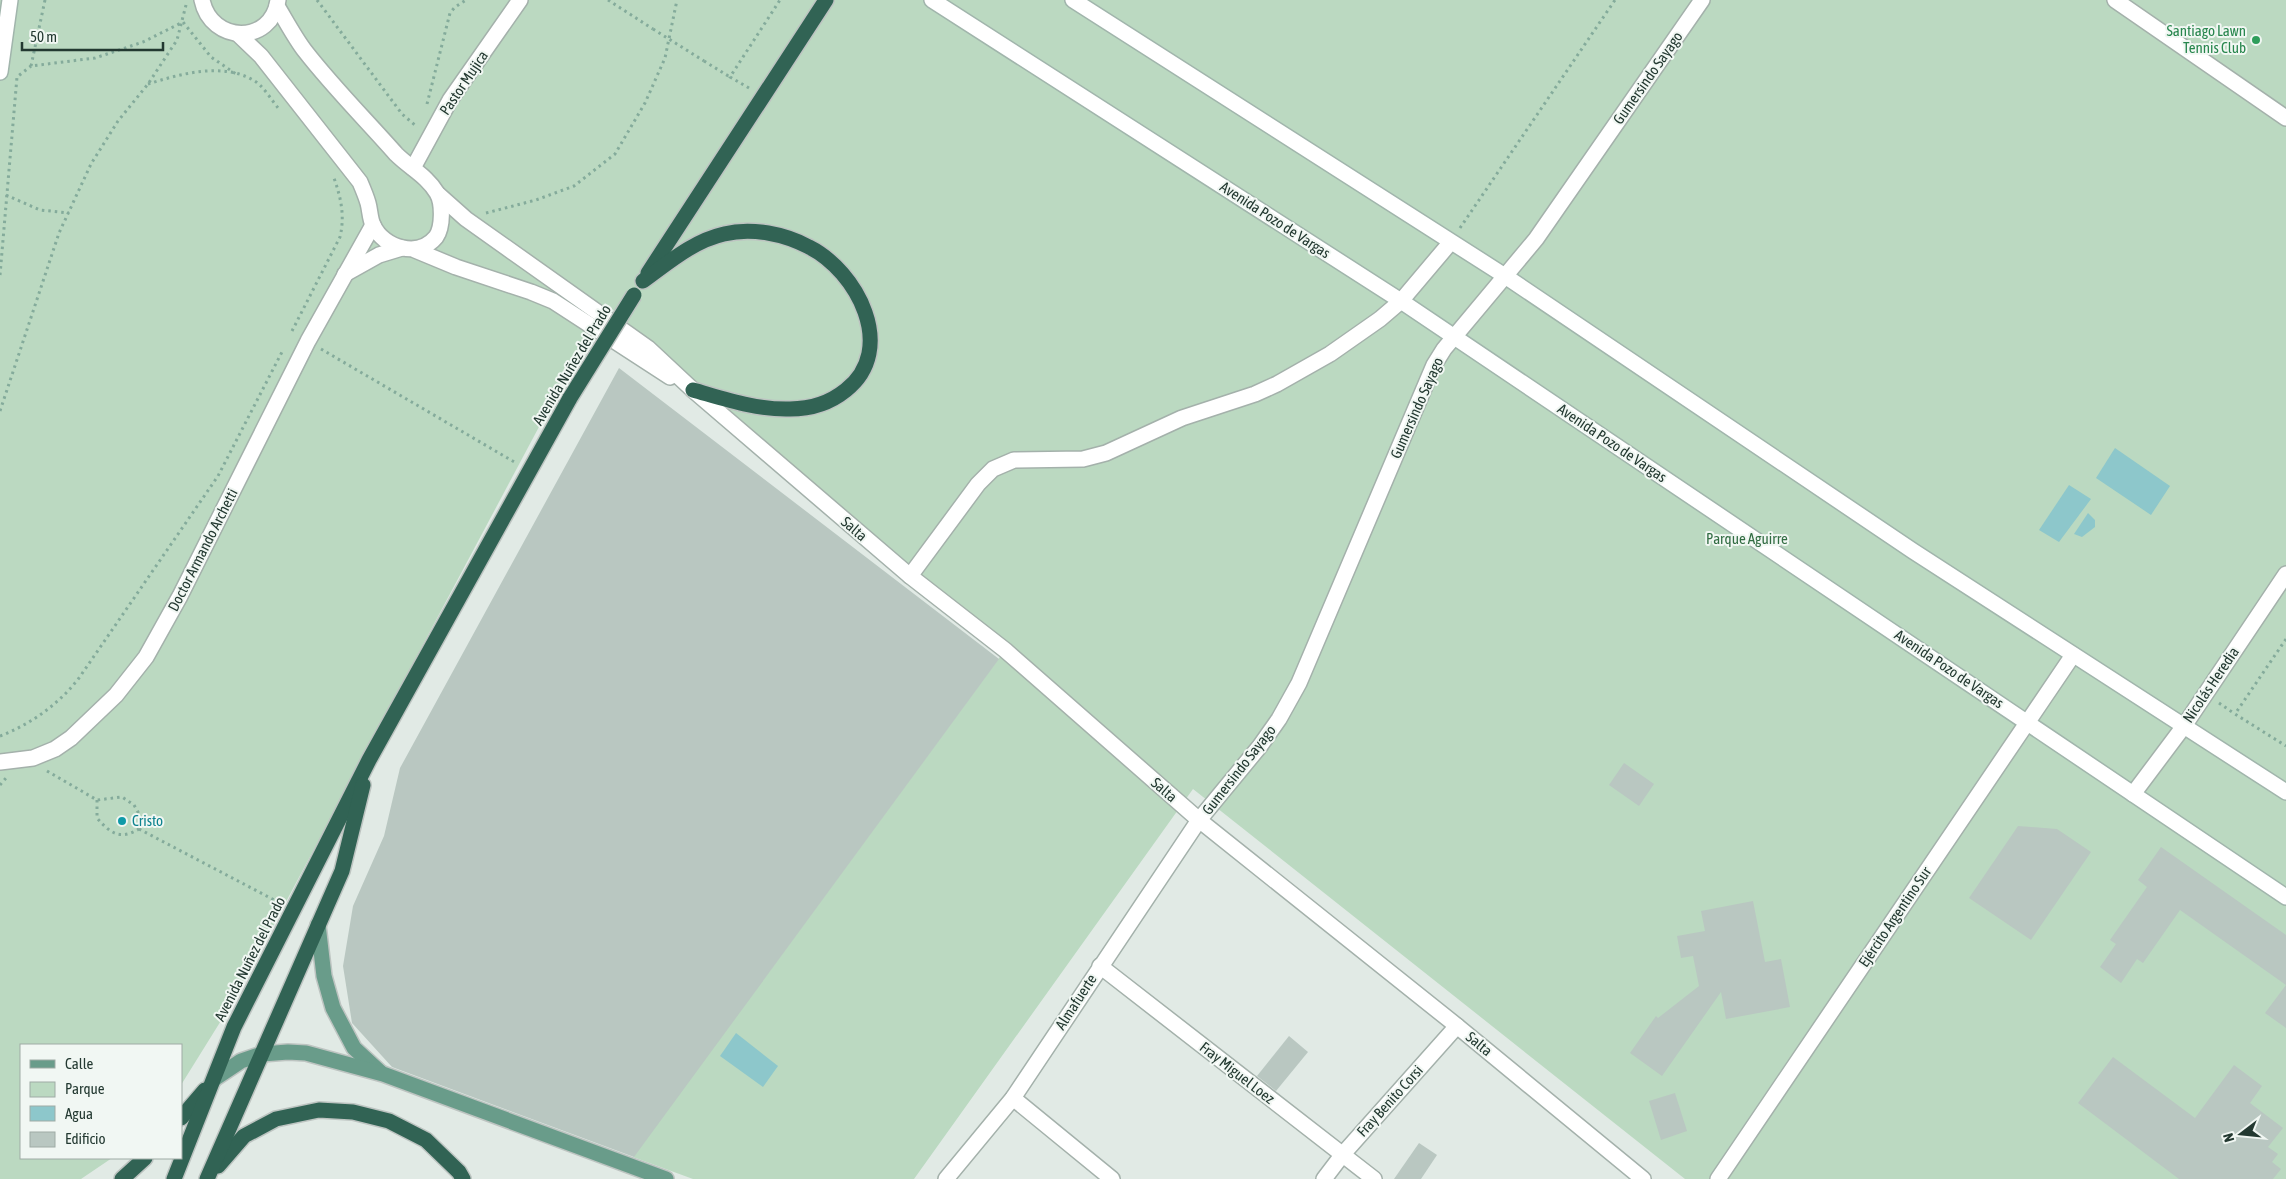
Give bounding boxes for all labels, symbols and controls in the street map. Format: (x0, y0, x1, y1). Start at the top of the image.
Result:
scale bar (22, 20, 164, 52)
place label: Santiago Lawn Tennis Club (2166, 22, 2246, 56)
text: 50 m (30, 28, 57, 45)
street label: Gumersindo Sayago (1609, 28, 1686, 127)
marker: Santiago Lawn Tennis Club (2250, 34, 2262, 46)
street label: Pastor Mujica (436, 47, 491, 118)
street label: Avenida Pozo de Vargas (1217, 178, 1333, 262)
street label: Avenida Nuñez del Prado (529, 302, 614, 428)
street label: Gumersindo Sayago (1387, 355, 1446, 461)
street label: Avenida Pozo de Vargas (1555, 400, 1670, 485)
street label: Doctor Armando Archetti (164, 486, 241, 614)
street label: Salta (838, 513, 871, 544)
park label: Parque Aguirre (1706, 530, 1788, 547)
street label: Avenida Pozo de Vargas (1892, 626, 2007, 711)
street label: Nicolás Heredia (2179, 644, 2242, 726)
street label: Gumersindo Sayago (1198, 722, 1279, 818)
street label: Salta (1148, 774, 1181, 805)
place label: Cristo (132, 812, 163, 829)
marker: Cristo (116, 815, 128, 827)
street label: Ejército Argentino Sur (1855, 863, 1935, 970)
street label: Avenida Nuñez del Prado (211, 894, 288, 1024)
street label: Almafuerte (1051, 971, 1100, 1033)
street label: Salta (1463, 1028, 1496, 1059)
street label: Fray Miguel Loez (1197, 1038, 1279, 1107)
legend (20, 1044, 182, 1159)
text: Calle (65, 1055, 94, 1072)
street label: Fray Benito Corsi (1353, 1062, 1426, 1140)
text: Parque (65, 1080, 105, 1097)
text: Agua (65, 1105, 93, 1122)
north arrow (2216, 1109, 2266, 1159)
text: Edificio (65, 1130, 106, 1147)
text: N (2220, 1131, 2237, 1144)

